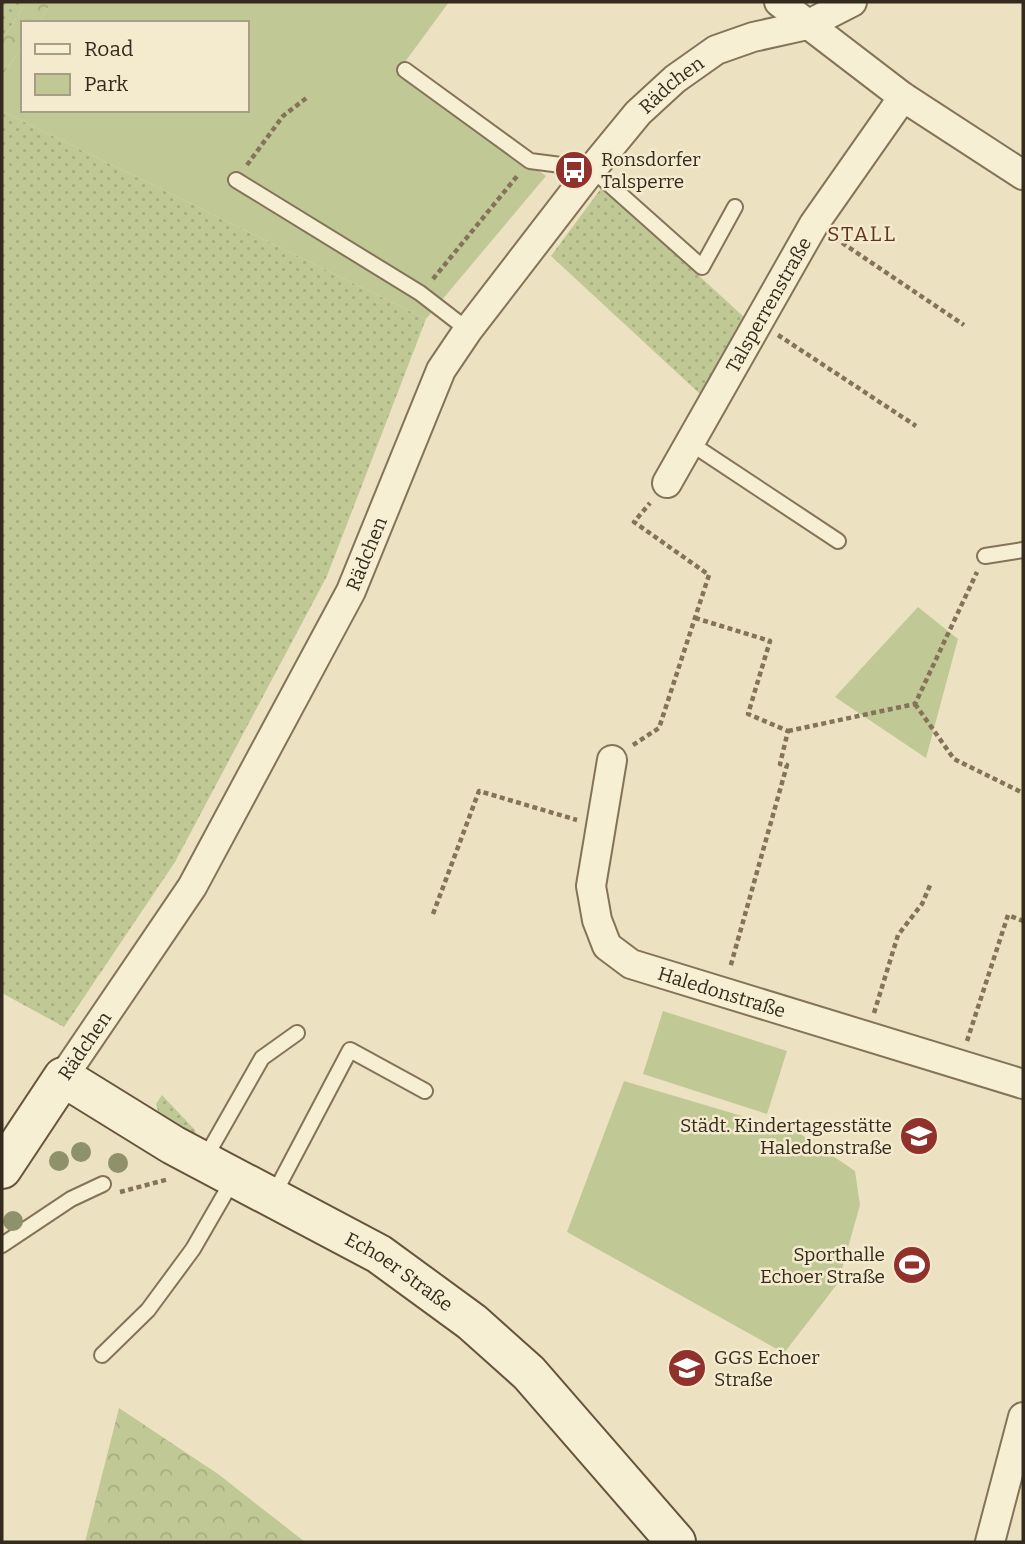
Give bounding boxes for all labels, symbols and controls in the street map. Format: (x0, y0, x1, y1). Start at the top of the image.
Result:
legend (21, 21, 248, 112)
text: Road (84, 36, 133, 62)
street label: Rädchen (634, 51, 708, 118)
text: Park (84, 71, 128, 97)
place label: Ronsdorfer Talsperre (601, 148, 701, 193)
bus stop icon: Ronsdorfer Talsperre (553, 149, 595, 191)
district label: STALL (827, 221, 897, 247)
street label: Talsperrenstraße (721, 233, 816, 377)
street label: Rädchen (341, 514, 392, 594)
street label: Haledonstraße (655, 962, 788, 1023)
street label: Rädchen (53, 1007, 116, 1084)
place label: Städt. Kindertagesstätte Haledonstraße (680, 1114, 892, 1159)
school or university icon: Städt. Kindertagesstätte Haledonstraße (898, 1115, 940, 1157)
street label: Echoer Straße (341, 1227, 457, 1316)
place label: Sporthalle Echoer Straße (760, 1243, 885, 1288)
sports icon: Sporthalle Echoer Straße (891, 1244, 933, 1286)
place label: GGS Echoer Straße (714, 1346, 820, 1391)
school or university icon: GGS Echoer Straße (666, 1347, 708, 1389)

